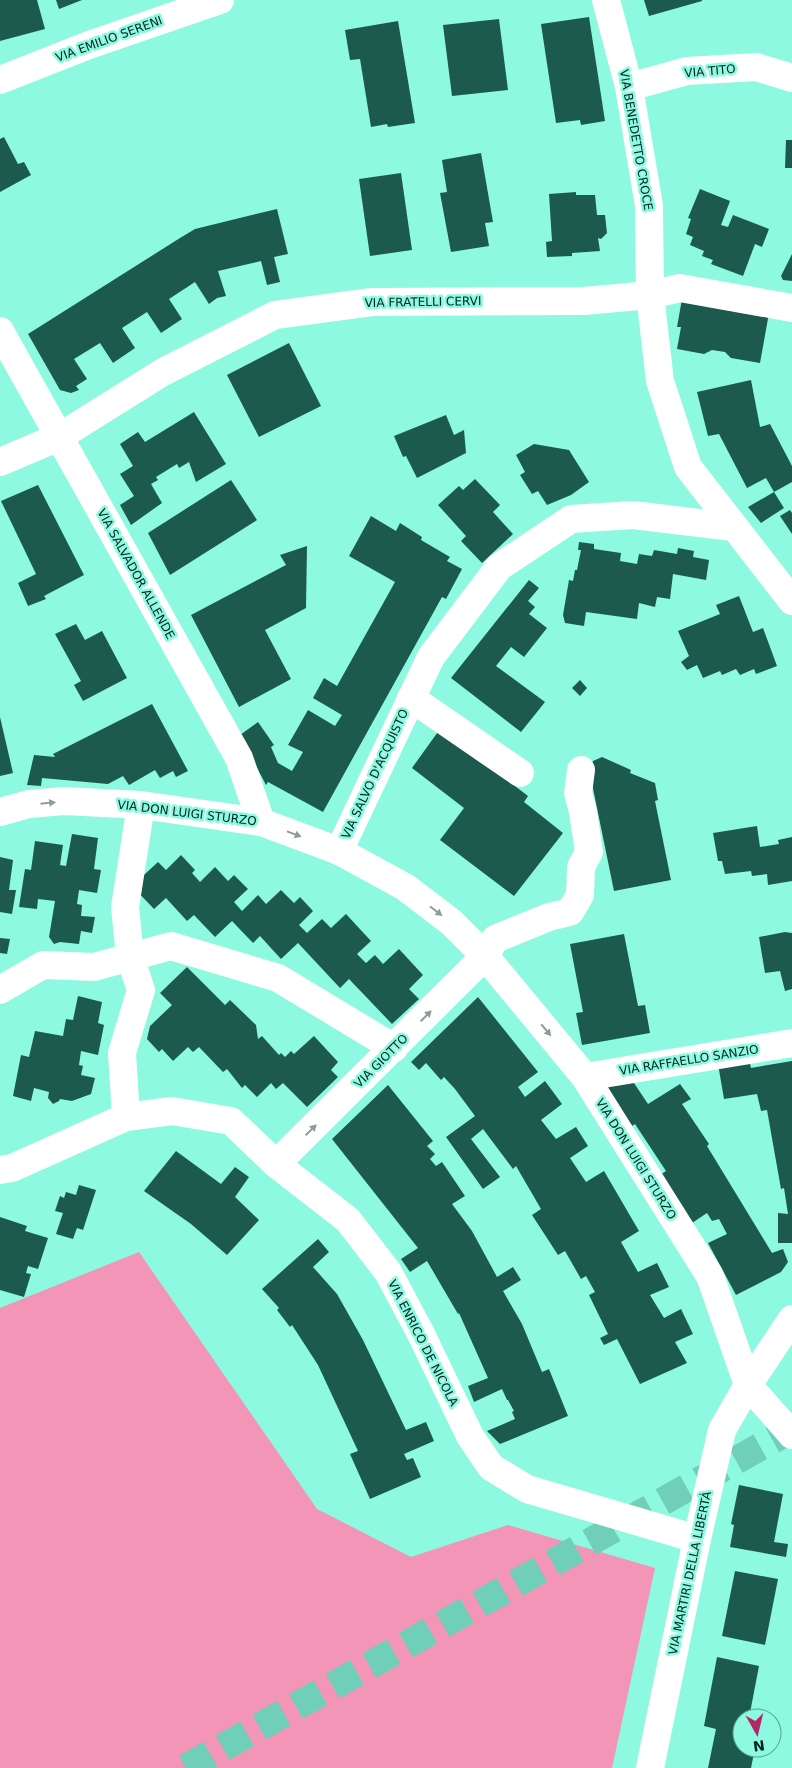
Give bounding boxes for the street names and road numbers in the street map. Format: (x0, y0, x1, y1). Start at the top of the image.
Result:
street label: VIA EMILIO SERENI (54, 13, 164, 65)
street label: VIA TITO (684, 62, 736, 80)
street label: VIA BENEDETTO CROCE (617, 68, 655, 212)
street label: VIA FRATELLI CERVI (364, 294, 482, 310)
street label: VIA SALVADOR ALLENDE (94, 506, 178, 642)
street label: VIA SALVO D'ACQUISTO (339, 707, 411, 841)
street label: VIA DON LUIGI STURZO (117, 798, 257, 828)
street label: VIA GIOTTO (351, 1031, 411, 1091)
street label: VIA RAFFAELLO SANZIO (618, 1042, 760, 1078)
street label: VIA DON LUIGI STURZO (593, 1096, 679, 1222)
street label: VIA ENRICO DE NICOLA (385, 1277, 461, 1409)
street label: VIA MARTIRI DELLA LIBERTÀ (665, 1489, 714, 1656)

